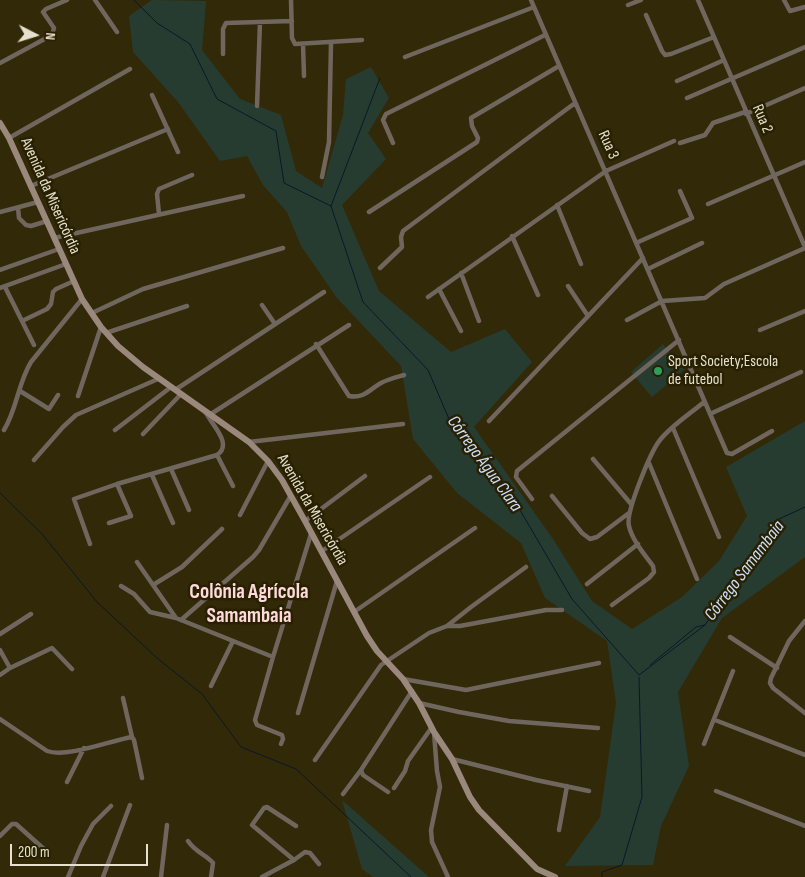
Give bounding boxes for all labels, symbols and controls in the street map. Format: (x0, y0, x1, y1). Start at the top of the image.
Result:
north arrow (10, 10, 60, 60)
text: N (42, 32, 59, 41)
street label: Rua 2 (747, 102, 777, 136)
street label: Rua 3 (593, 128, 623, 162)
street label: Avenida da Misericórdia (16, 135, 84, 257)
place label: Sport Society;Escola de futebol (668, 352, 778, 390)
marker: Sport Society;Escola de futebol (652, 365, 664, 377)
water label: Córrego Água Clara (442, 412, 526, 516)
street label: Avenida da Misericórdia (272, 451, 352, 569)
water label: Córrego Samambaia (700, 517, 790, 625)
district label: Colônia Agrícola Samambaia (189, 580, 309, 630)
scale bar (12, 834, 150, 866)
text: 200 m (18, 843, 50, 862)

